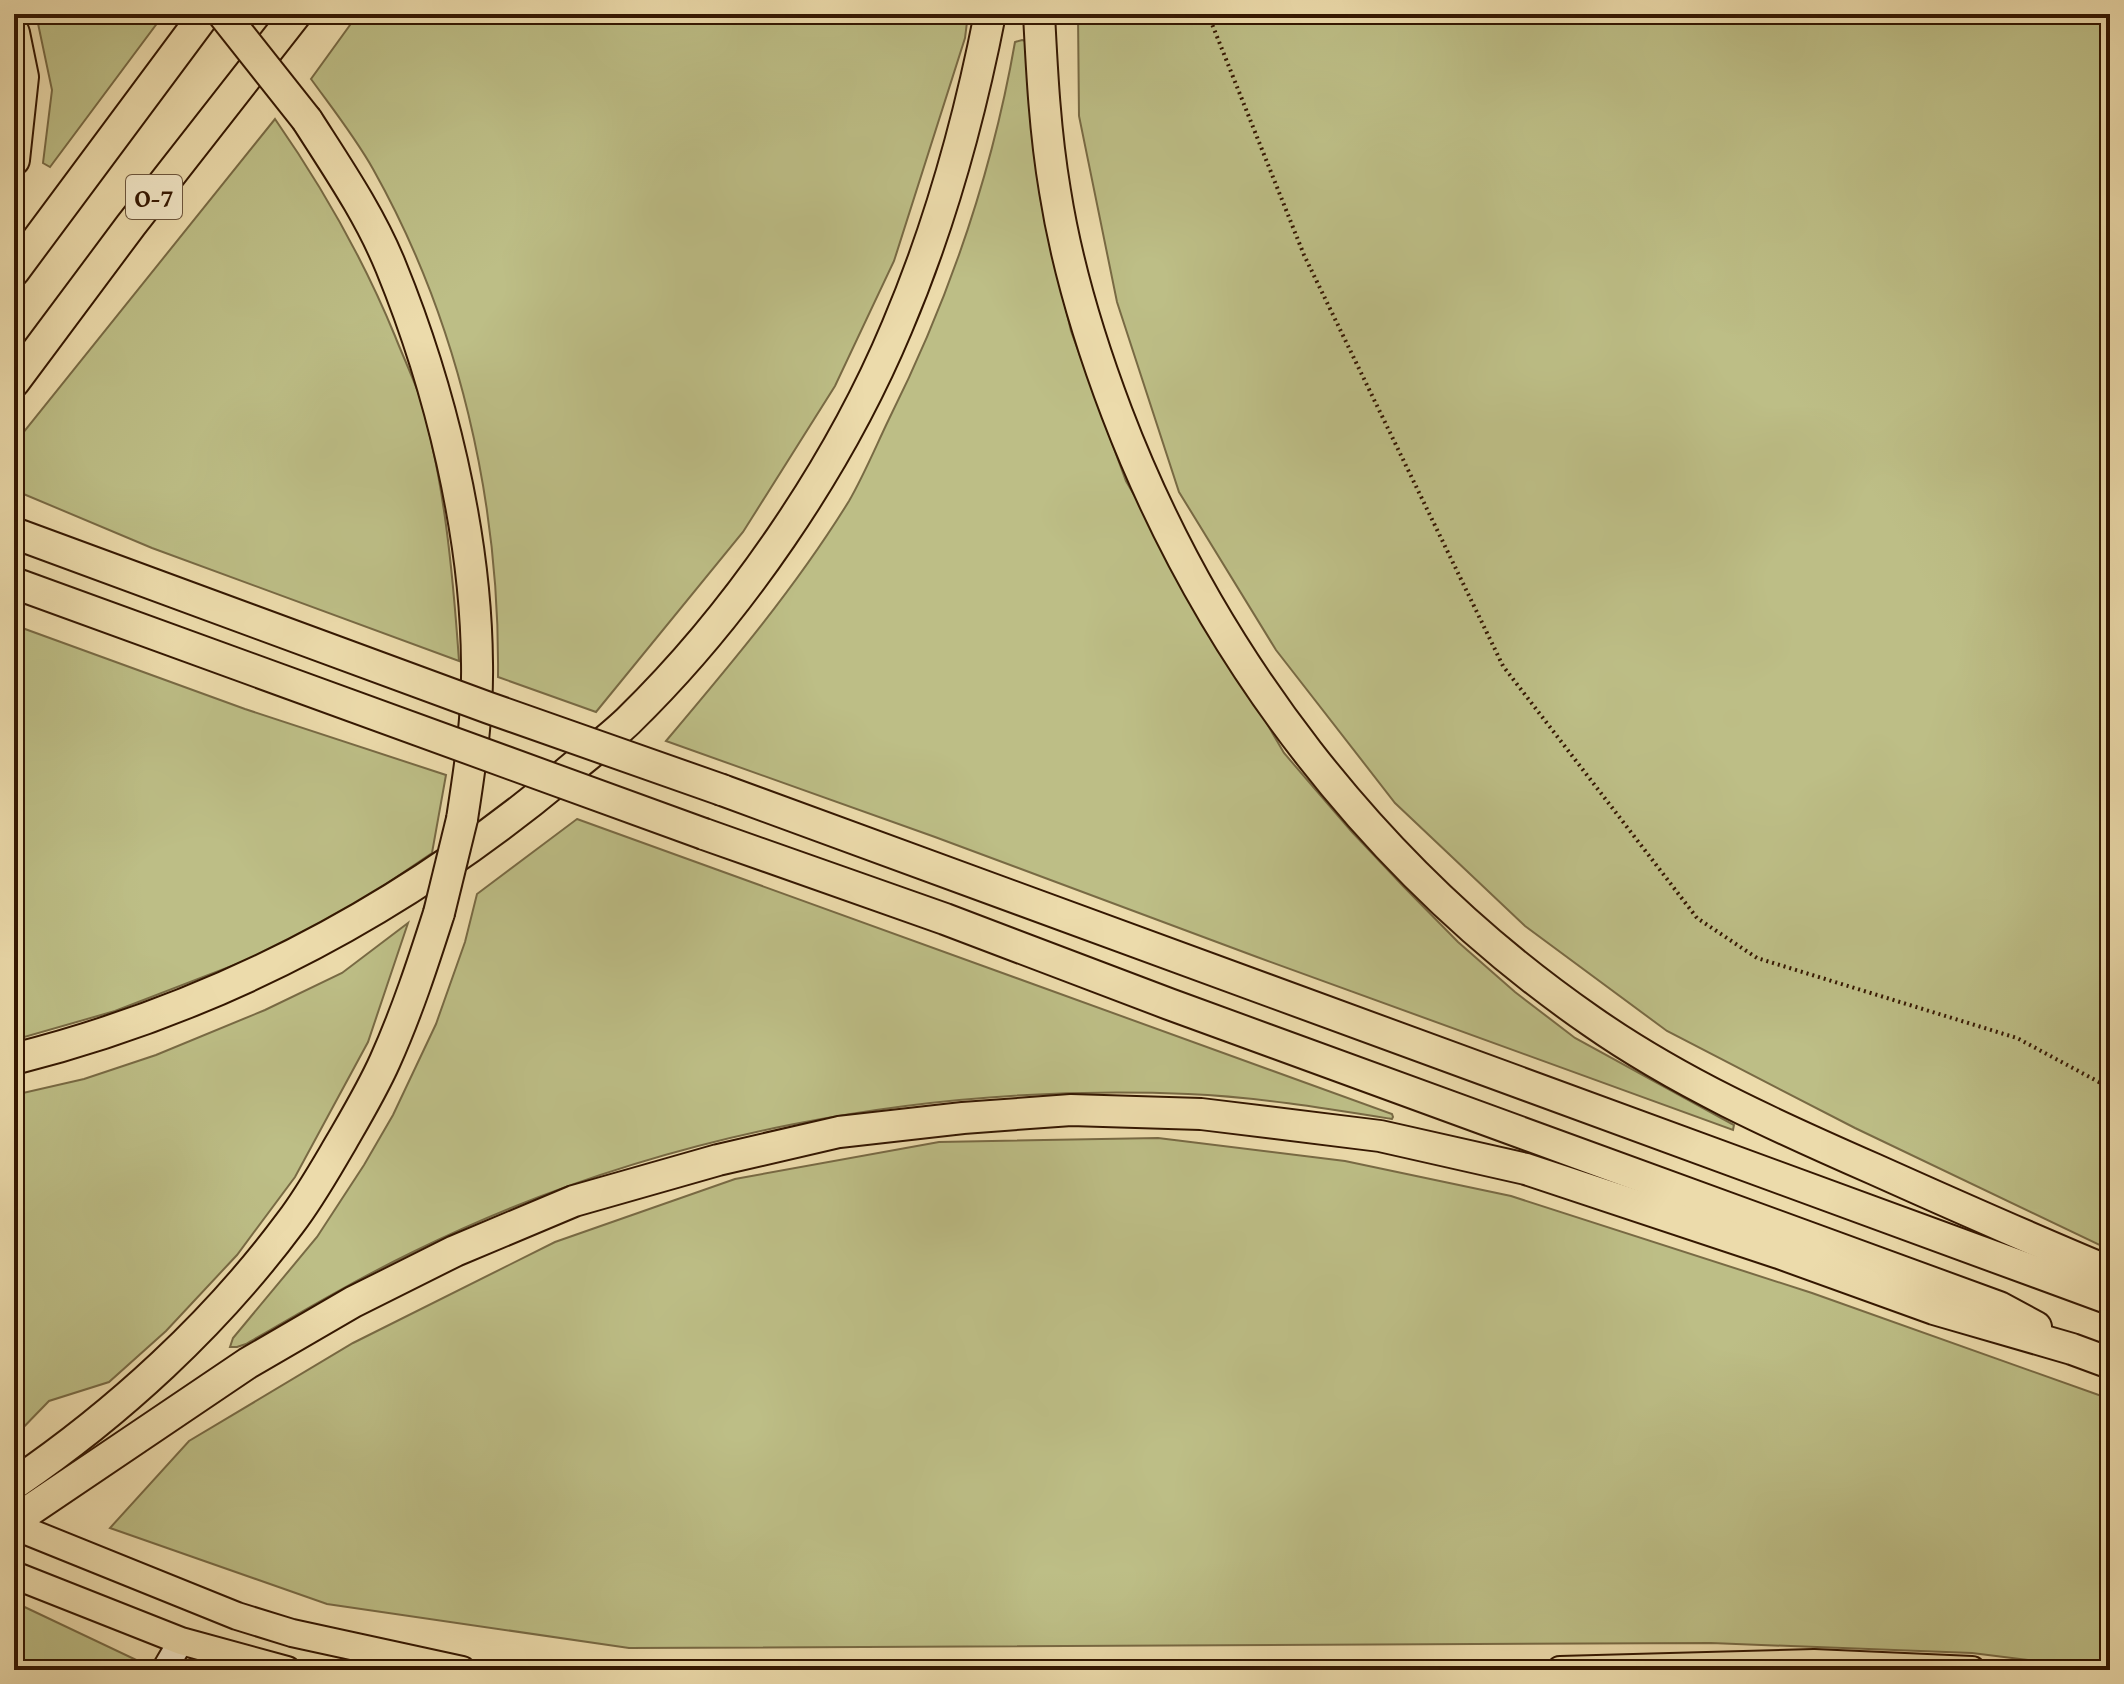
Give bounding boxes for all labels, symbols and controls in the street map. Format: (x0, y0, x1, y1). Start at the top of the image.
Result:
road number: O-7 (126, 175, 182, 219)

